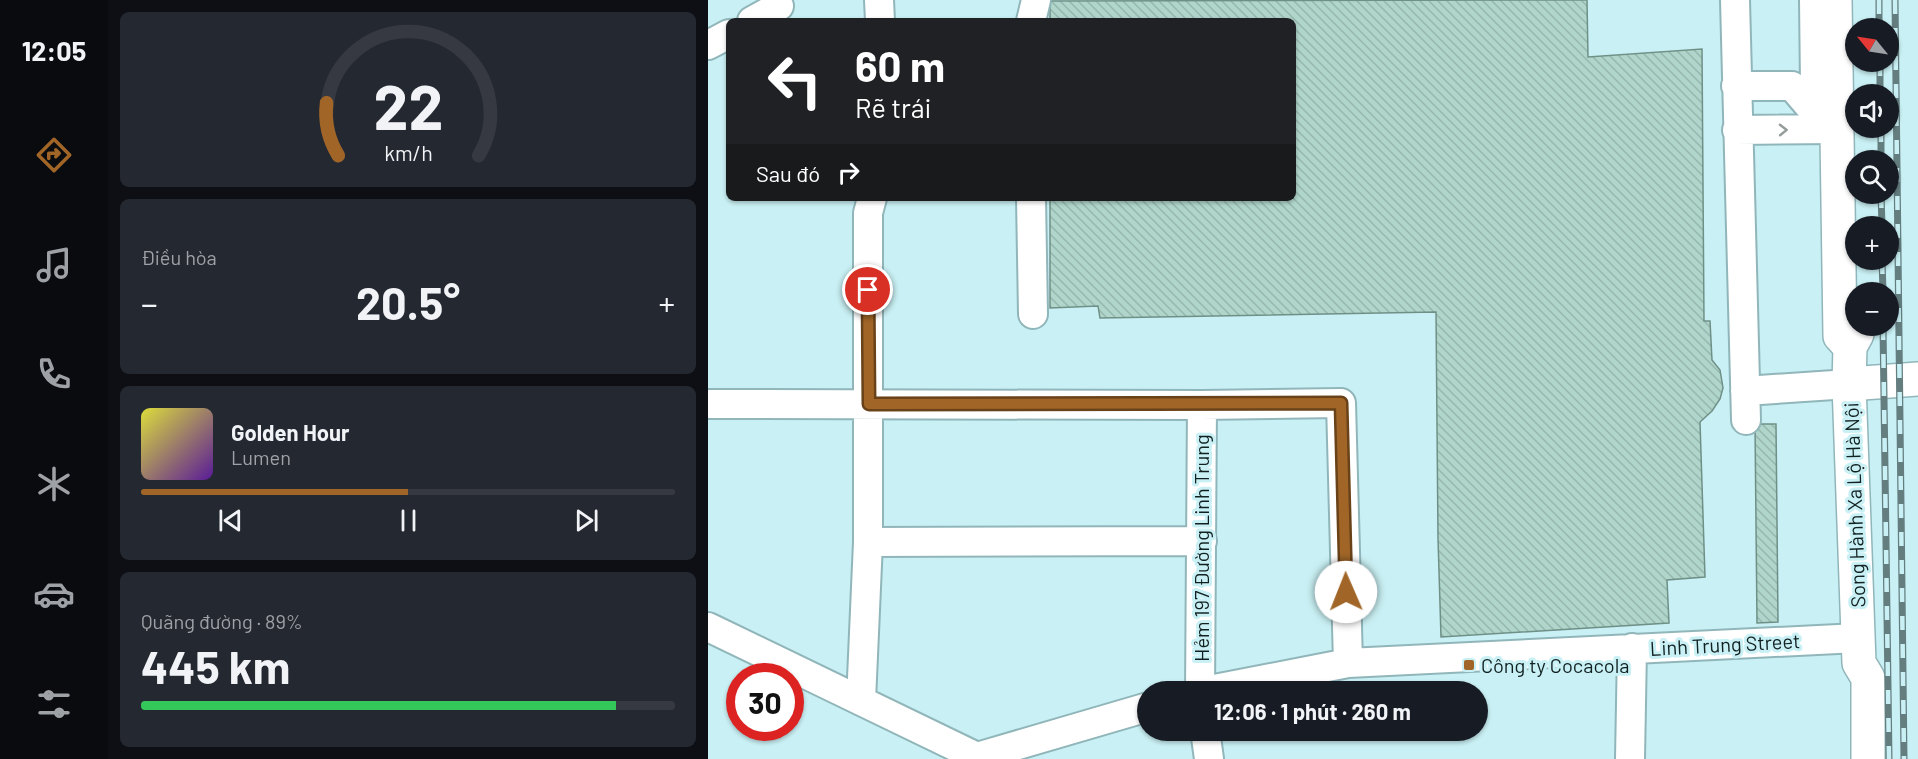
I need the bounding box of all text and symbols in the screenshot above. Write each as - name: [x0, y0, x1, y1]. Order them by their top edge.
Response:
- north arrow: [1845, 18, 1899, 72]
- map controls: [1845, 18, 1899, 336]
- text: 12:05: [22, 34, 86, 66]
- text: 60 m: [855, 40, 945, 90]
- icon: left: [756, 42, 834, 120]
- text: 22: [373, 69, 443, 143]
- button: sound: [1845, 84, 1899, 138]
- text: Rẽ trái: [855, 91, 932, 123]
- one-way arrow: [1779, 124, 1788, 136]
- icon: directions: [33, 134, 75, 176]
- text: km/h: [384, 141, 432, 166]
- button: search: [1845, 150, 1899, 204]
- icon: right: [832, 156, 865, 189]
- text: Sau đó: [756, 160, 820, 186]
- button: +: [1845, 216, 1899, 270]
- icon: music: [33, 244, 75, 286]
- text: Điều hòa: [141, 245, 217, 269]
- pin: [842, 264, 893, 315]
- icon: arrive: [851, 273, 884, 306]
- text: 20.5°: [356, 275, 460, 329]
- button: −: [1845, 282, 1899, 336]
- text: −: [141, 283, 158, 323]
- text: +: [659, 283, 675, 323]
- icon: phone: [33, 353, 75, 395]
- street label: Song Hành Xa Lộ Hà Nội: [1838, 402, 1870, 608]
- text: Golden Hour: [231, 419, 349, 445]
- street label: Hẻm 197 Đường Linh Trung: [1189, 434, 1213, 662]
- text: Lumen: [231, 445, 291, 469]
- icon: climate: [33, 463, 75, 505]
- icon: previous: [214, 504, 247, 537]
- icon: pause: [392, 504, 425, 537]
- icon: next: [570, 504, 603, 537]
- position arrow: [1314, 560, 1378, 624]
- icon: car: [33, 573, 75, 615]
- text: Quãng đường · 89%: [141, 609, 303, 633]
- street label: Linh Trung Street: [1649, 628, 1801, 660]
- text: 445 km: [141, 639, 290, 693]
- place label: Công ty Cocacola: [1481, 653, 1630, 677]
- marker: Công ty Cocacola: [1462, 658, 1476, 672]
- speed limit sign: 30: [726, 663, 804, 741]
- icon: filters: [33, 683, 75, 725]
- text: 12:06 · 1 phút · 260 m: [1214, 698, 1411, 724]

